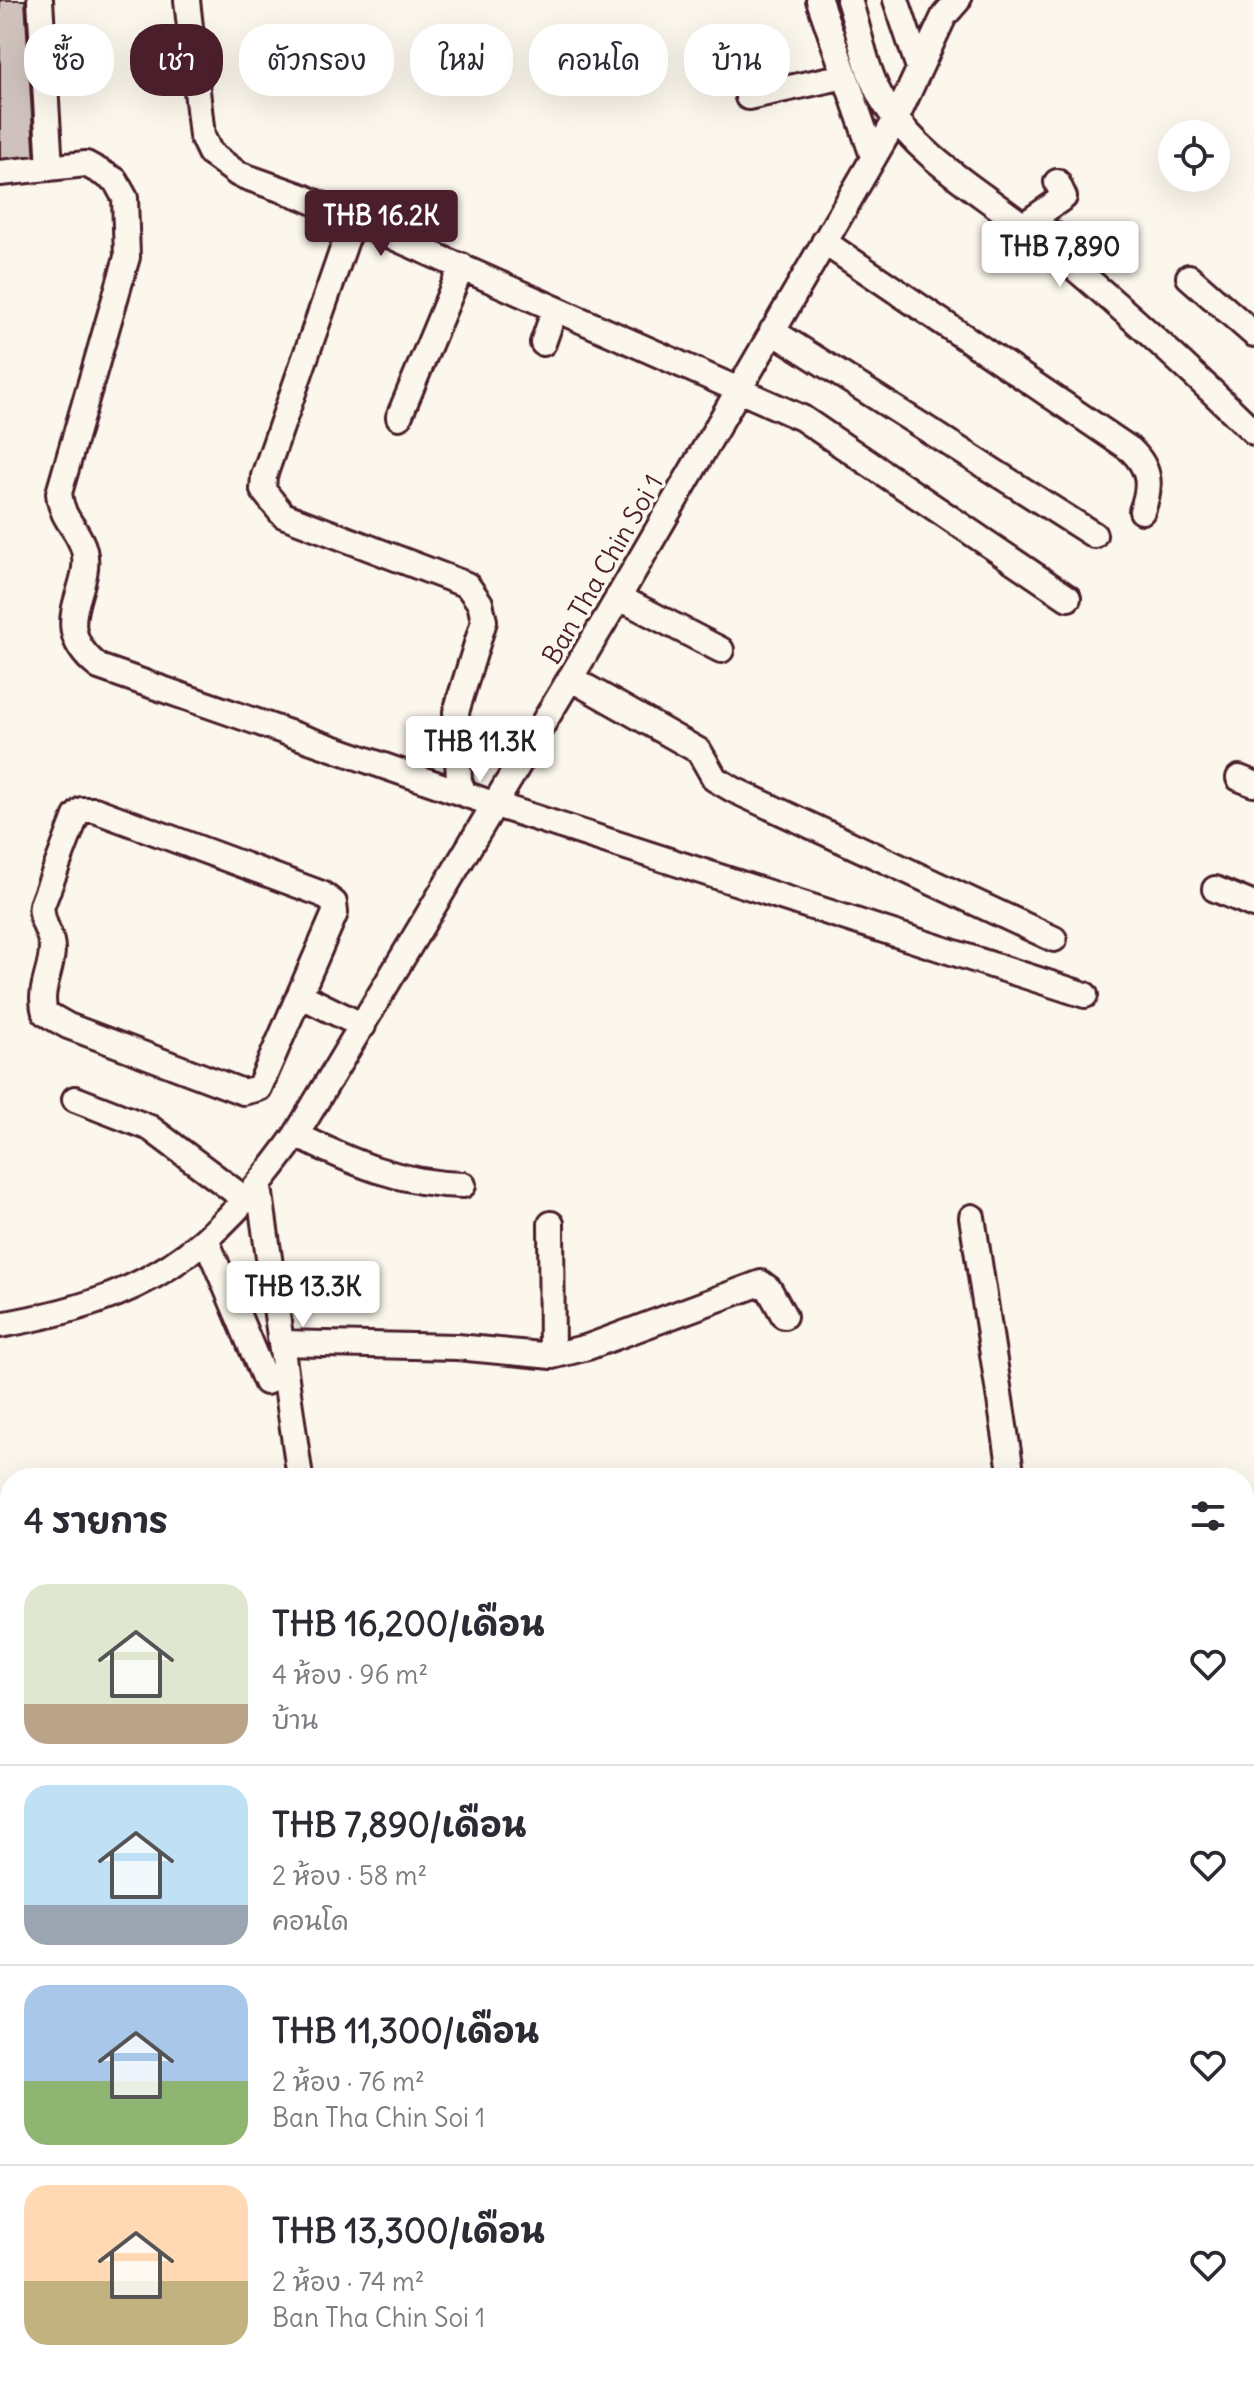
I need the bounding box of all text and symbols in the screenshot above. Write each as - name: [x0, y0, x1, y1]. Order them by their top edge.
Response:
- chip: ซื้อ: [24, 24, 114, 96]
- chip: เช่า: [130, 24, 223, 96]
- chip: ตัวกรอง: [239, 24, 394, 96]
- chip: ใหม่: [410, 24, 513, 96]
- chip: คอนโด: [529, 24, 668, 96]
- chip: บ้าน: [684, 24, 790, 96]
- map controls: [1158, 120, 1230, 192]
- button: locate: [1158, 120, 1230, 192]
- pin: THB 16.2K: [289, 190, 473, 258]
- text: THB 16.2K: [323, 199, 439, 232]
- pin: THB 7,890: [968, 221, 1152, 289]
- text: THB 7,890: [1000, 230, 1120, 263]
- street label: Ban Tha Chin Soi 1: [534, 468, 670, 670]
- pin: THB 11.3K: [388, 716, 572, 784]
- text: THB 11.3K: [424, 725, 536, 758]
- pin: THB 13.3K: [211, 1261, 395, 1329]
- text: THB 13.3K: [245, 1270, 361, 1303]
- icon: filters: [1186, 1494, 1230, 1538]
- text: 4 รายการ: [24, 1499, 168, 1542]
- text: THB 16,200/เดือน: [272, 1602, 545, 1645]
- icon: home: [88, 1616, 184, 1712]
- icon: heart: [1186, 1642, 1230, 1686]
- text: 4 ห้อง · 96 m²: [272, 1658, 428, 1691]
- text: บ้าน: [272, 1703, 318, 1736]
- text: THB 7,890/เดือน: [272, 1803, 526, 1846]
- icon: home: [88, 1817, 184, 1913]
- icon: heart: [1186, 1843, 1230, 1887]
- text: 2 ห้อง · 58 m²: [272, 1859, 427, 1892]
- text: คอนโด: [272, 1904, 349, 1937]
- text: THB 11,300/เดือน: [272, 2009, 539, 2052]
- icon: home: [88, 2017, 184, 2113]
- icon: heart: [1186, 2043, 1230, 2087]
- text: 2 ห้อง · 76 m²: [272, 2065, 425, 2098]
- text: Ban Tha Chin Soi 1: [272, 2101, 485, 2134]
- text: THB 13,300/เดือน: [272, 2209, 545, 2252]
- icon: home: [88, 2217, 184, 2313]
- icon: heart: [1186, 2243, 1230, 2287]
- text: 2 ห้อง · 74 m²: [272, 2265, 425, 2298]
- text: Ban Tha Chin Soi 1: [272, 2301, 485, 2334]

